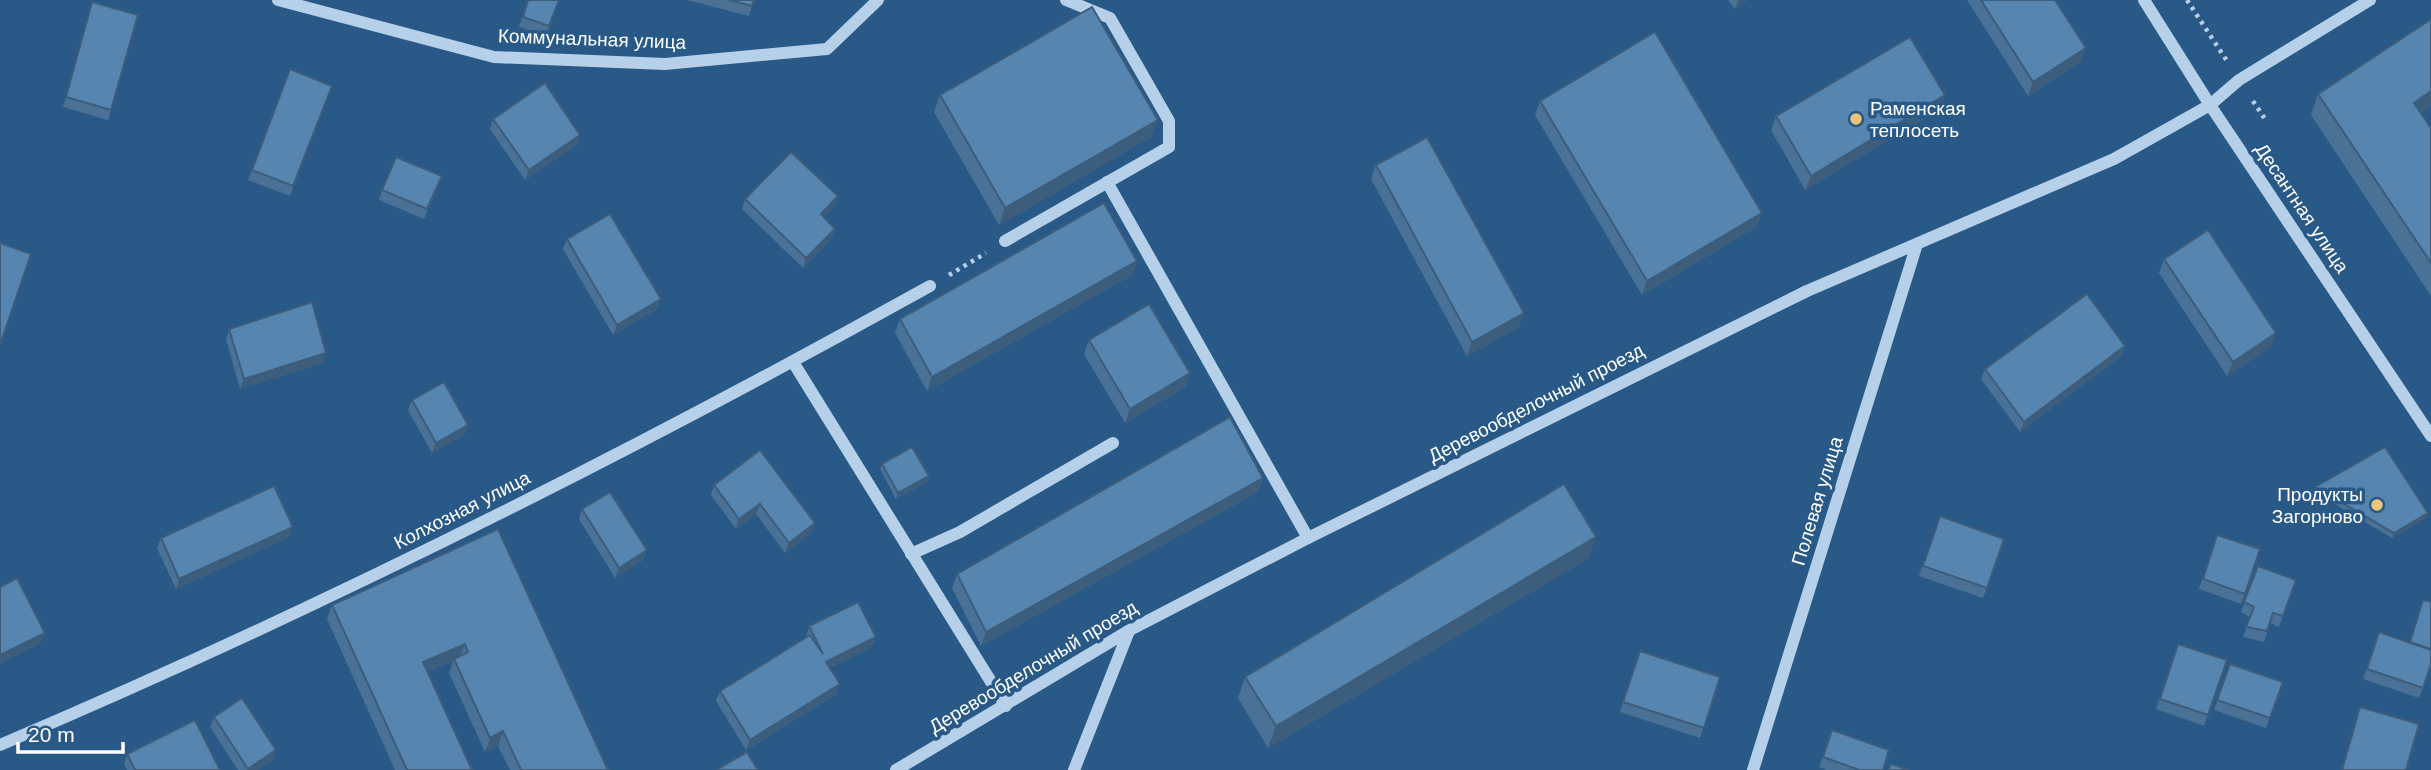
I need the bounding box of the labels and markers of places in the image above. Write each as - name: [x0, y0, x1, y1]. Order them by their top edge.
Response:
- place label: Раменская теплосеть: [1870, 98, 1966, 141]
- marker: Раменская теплосеть: [1848, 111, 1864, 127]
- place label: Продукты Загорново: [2272, 484, 2363, 527]
- marker: Продукты Загорново: [2369, 497, 2385, 513]

